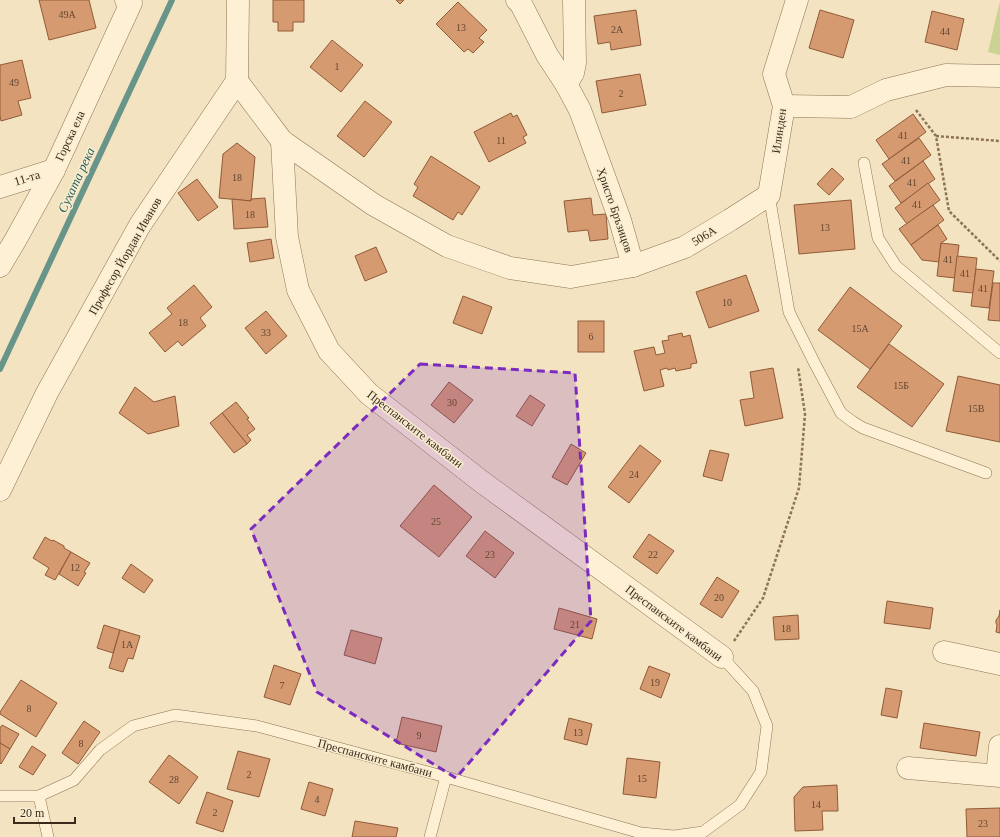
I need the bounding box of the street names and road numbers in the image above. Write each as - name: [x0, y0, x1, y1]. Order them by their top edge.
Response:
- street label: Илинден: [769, 107, 789, 154]
- street label: Горска ела: [52, 108, 88, 163]
- street label: Христо Бръзицов: [594, 166, 636, 255]
- street label: 11-та: [12, 167, 42, 189]
- street label: Професор Йордан Иванов: [86, 194, 165, 317]
- street label: 506А: [689, 223, 719, 249]
- street label: Преспанските камбани: [364, 387, 466, 471]
- street label: Преспанските камбани: [623, 582, 726, 664]
- street label: Преспанските камбани: [316, 736, 434, 780]

